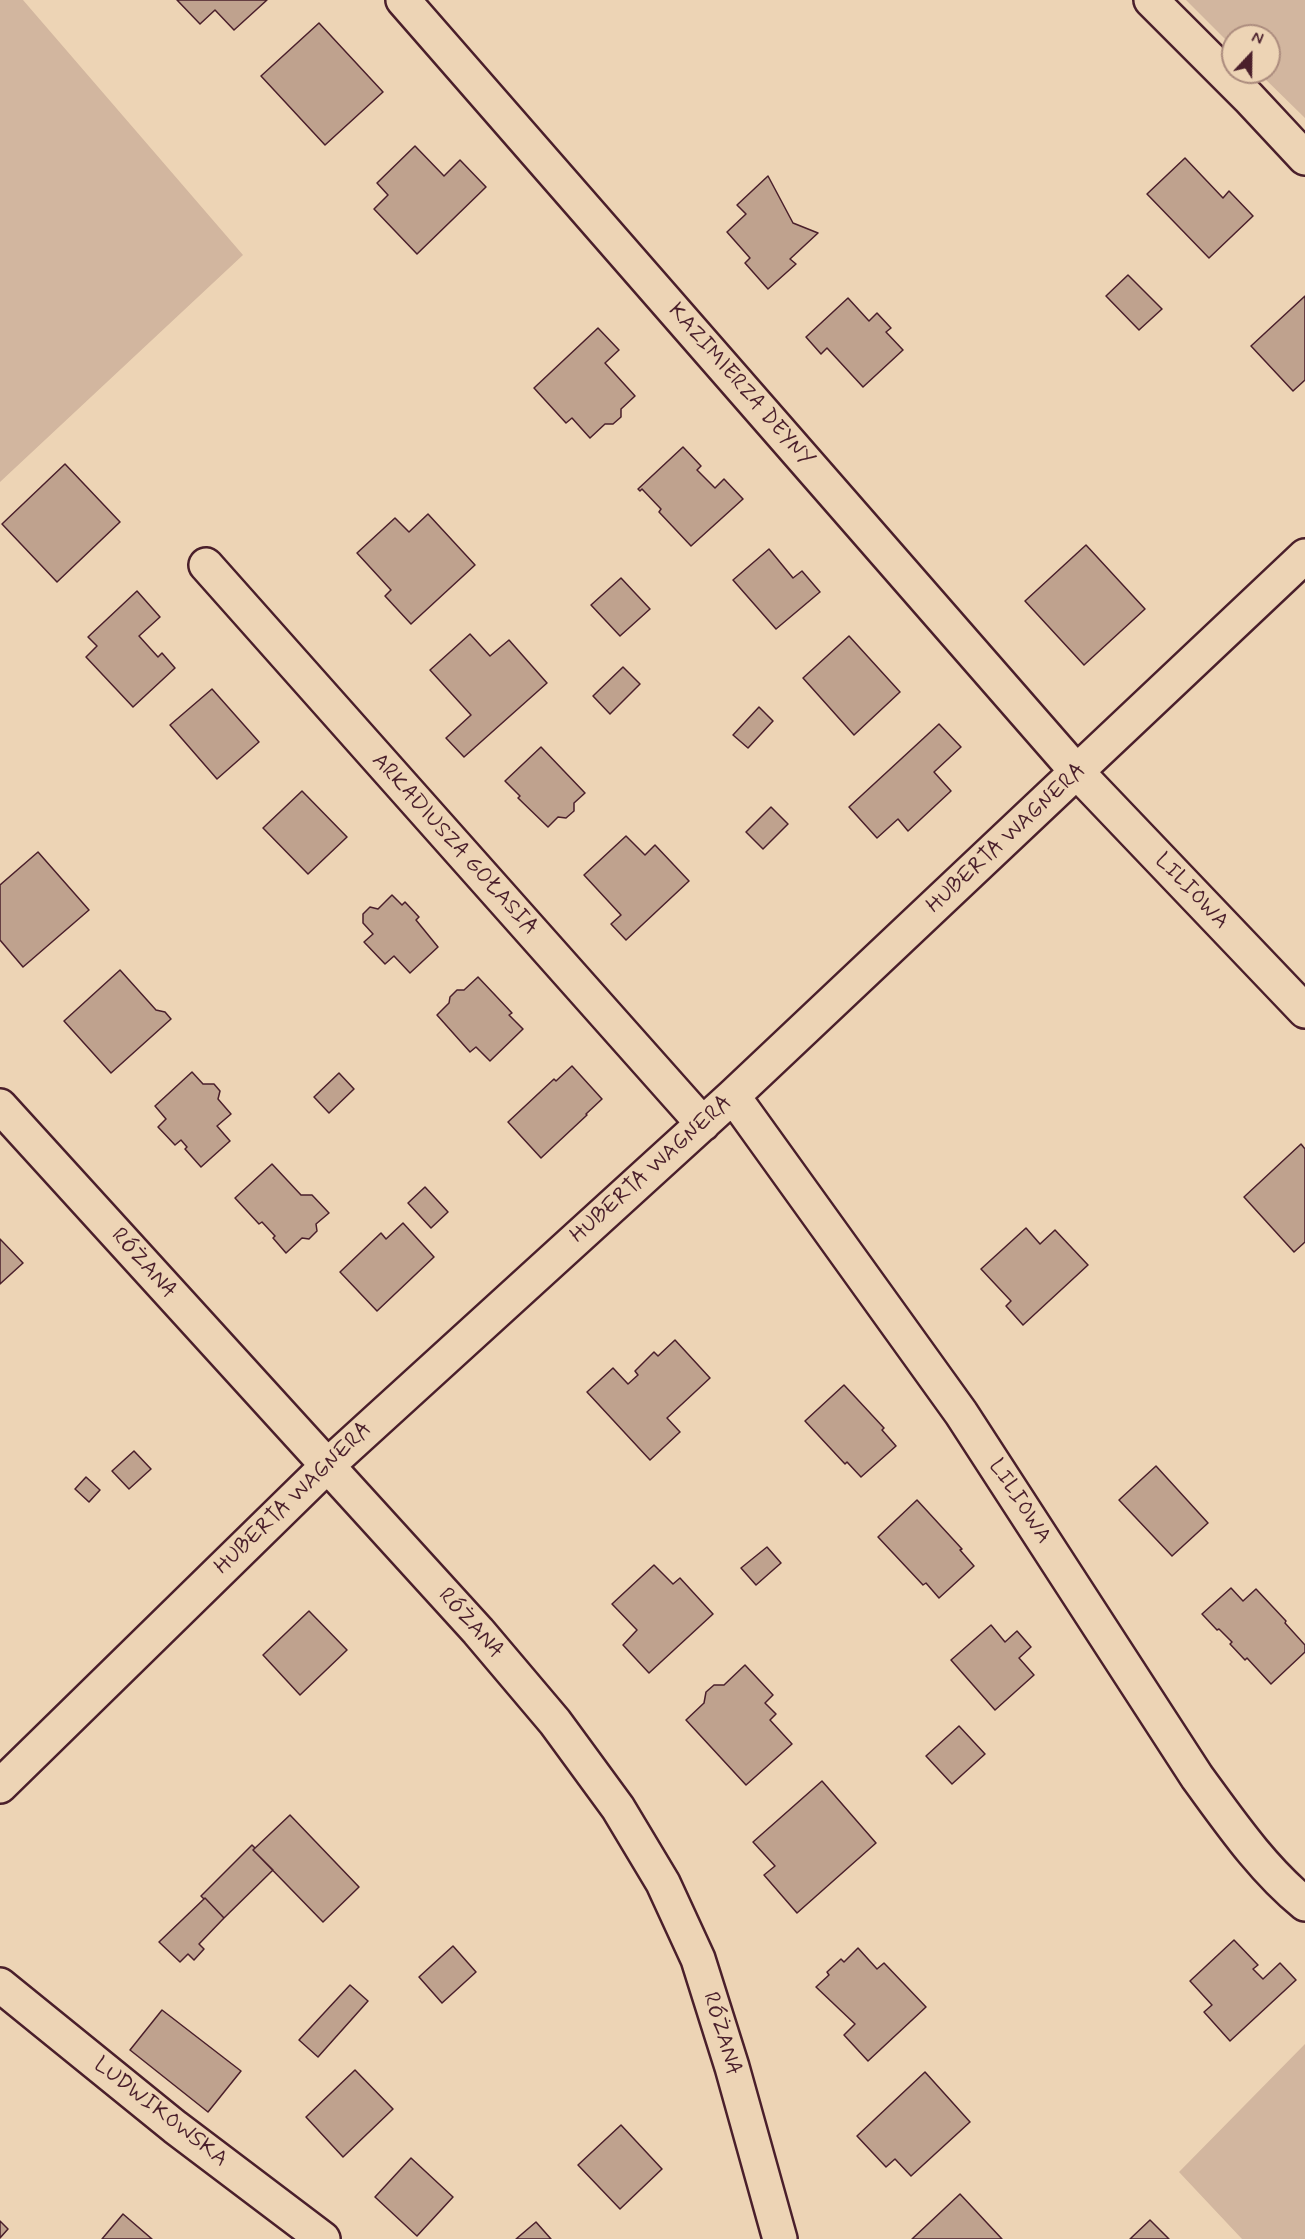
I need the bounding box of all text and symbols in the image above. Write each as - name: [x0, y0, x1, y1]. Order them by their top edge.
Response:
- north arrow: [1221, 24, 1281, 84]
- text: N: [1248, 27, 1266, 50]
- street label: KAZIMIERZA DEYNY: [662, 299, 818, 473]
- street label: ARKADIUSZA GOŁASIA: [365, 748, 543, 942]
- street label: HUBERTA WAGNERA: [922, 758, 1092, 920]
- street label: LILIOWA: [1148, 848, 1234, 936]
- street label: HUBERTA WAGNERA: [566, 1090, 738, 1250]
- street label: RÓŻANA: [105, 1223, 181, 1305]
- street label: HUBERTA WAGNERA: [210, 1417, 378, 1581]
- street label: LILIOWA: [982, 1455, 1056, 1549]
- street label: RÓŻANA: [432, 1583, 508, 1665]
- street label: RÓŻANA: [696, 1989, 746, 2079]
- street label: LUDWIKOWSKA: [88, 2053, 232, 2173]

